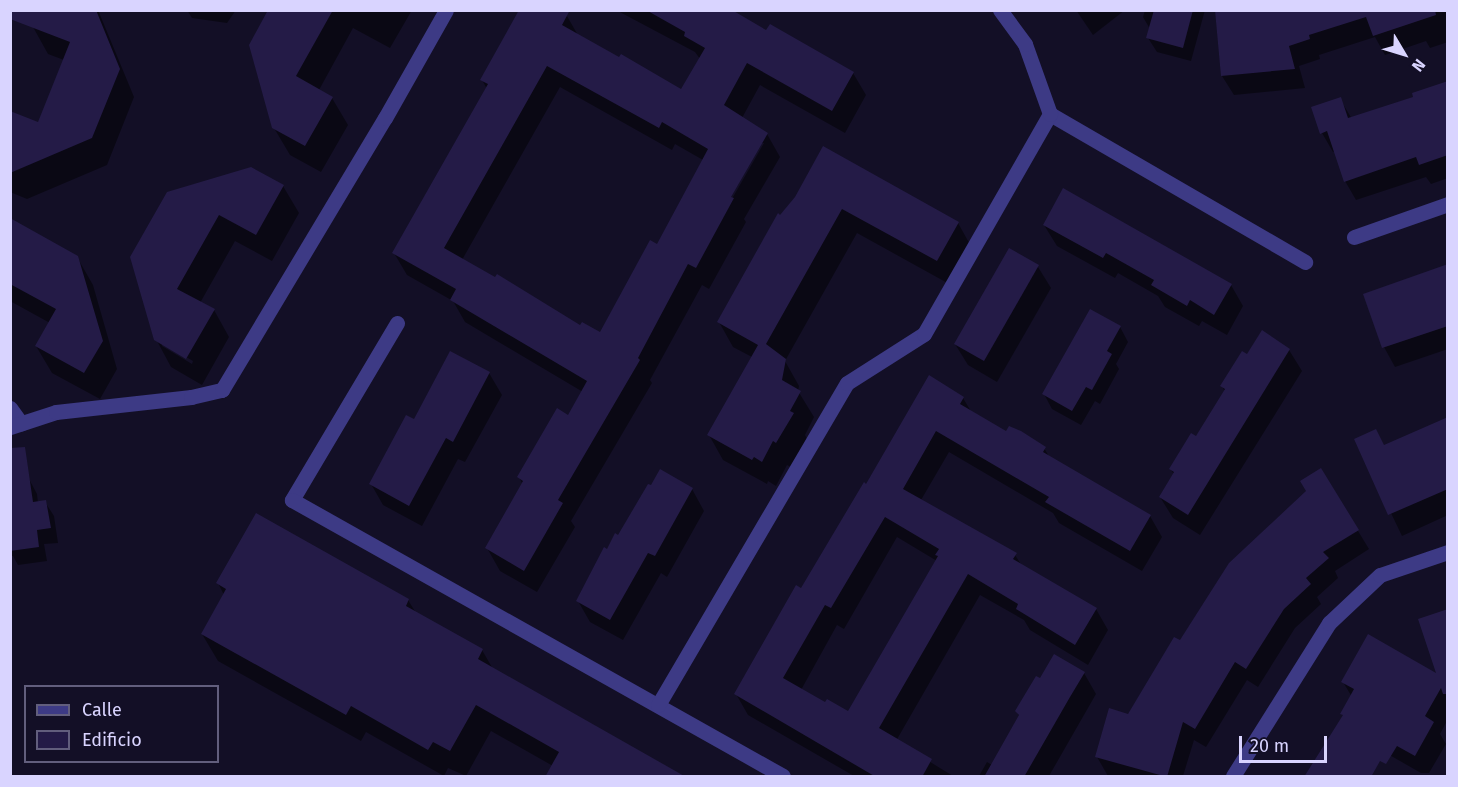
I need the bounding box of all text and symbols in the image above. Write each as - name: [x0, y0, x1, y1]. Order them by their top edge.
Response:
- north arrow: [1374, 24, 1434, 84]
- text: N: [1408, 55, 1429, 75]
- legend: [24, 685, 219, 763]
- text: Calle: [82, 699, 122, 721]
- scale bar: [1242, 724, 1330, 762]
- text: Edificio: [82, 729, 142, 751]
- text: 20 m: [1250, 735, 1289, 757]

